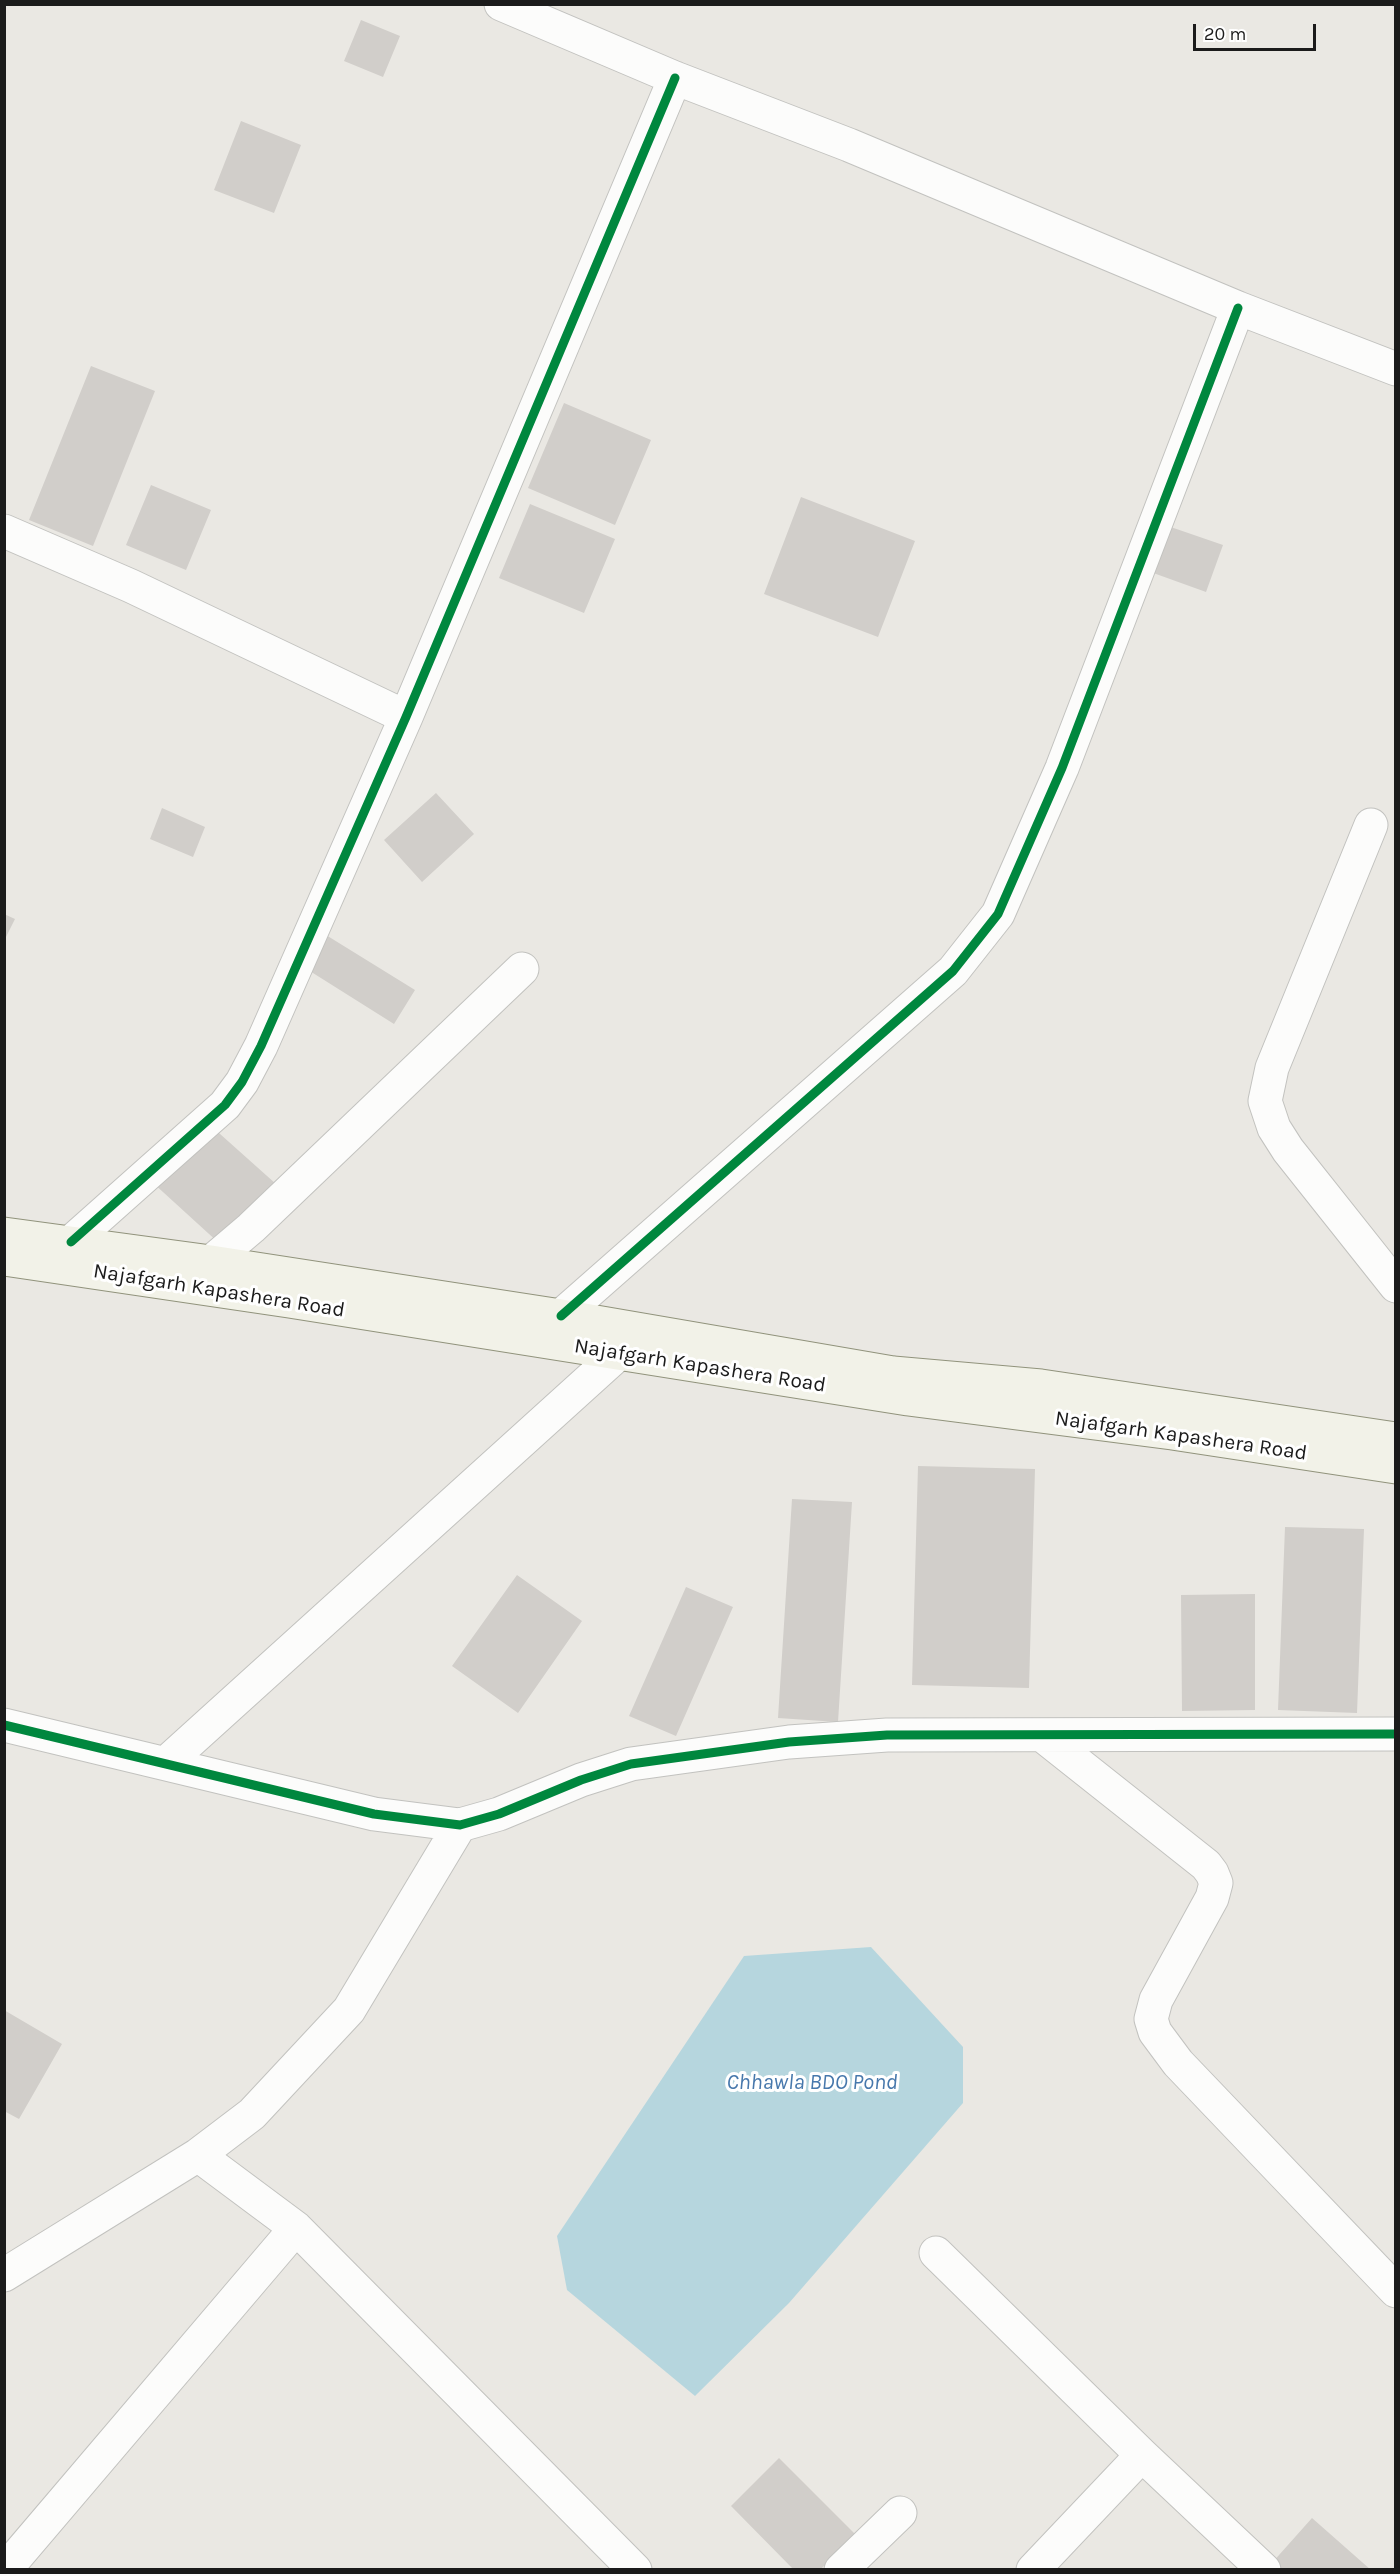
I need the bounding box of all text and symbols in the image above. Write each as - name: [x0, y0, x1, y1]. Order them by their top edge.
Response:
- scale bar: [1196, 12, 1319, 50]
- text: 20 m: [1204, 23, 1246, 45]
- street label: Najafgarh Kapashera Road: [91, 1259, 347, 1323]
- street label: Najafgarh Kapashera Road: [572, 1334, 828, 1398]
- street label: Najafgarh Kapashera Road: [1053, 1406, 1309, 1466]
- water label: Chhawla BDO Pond: [726, 2070, 898, 2096]

